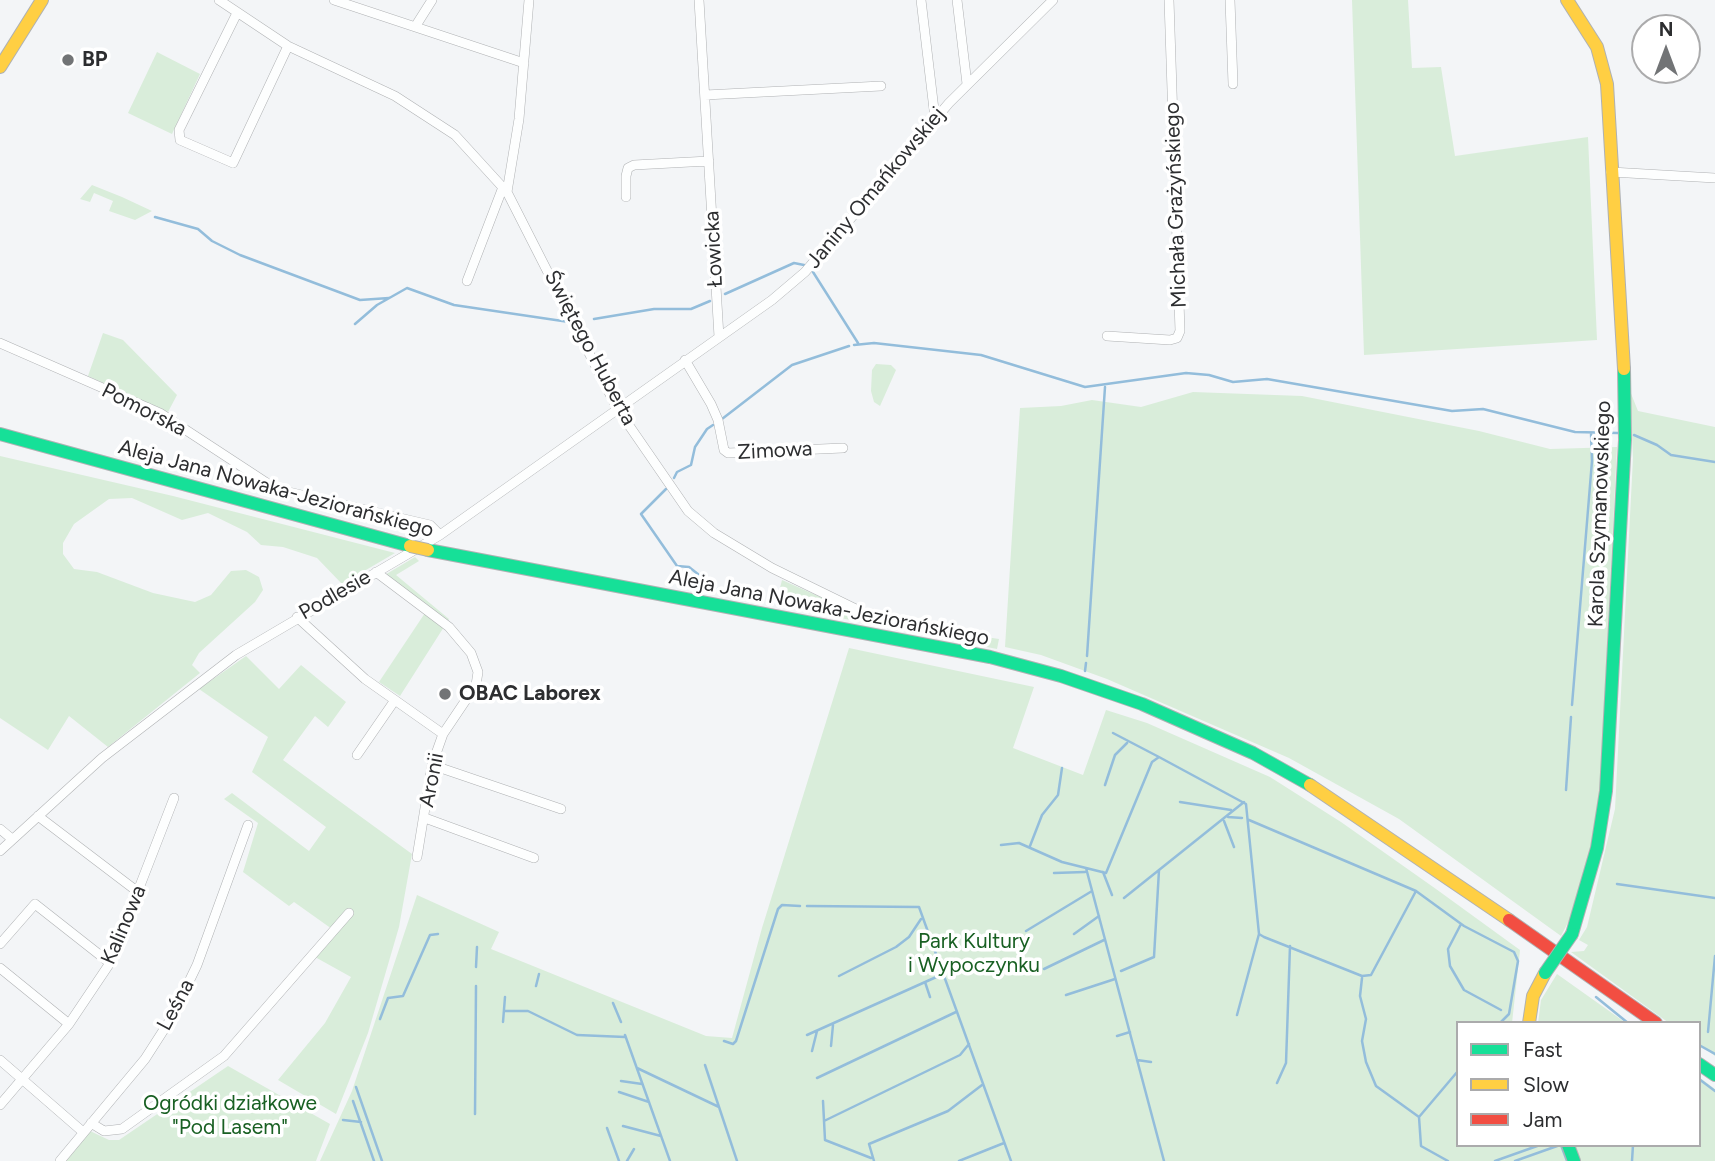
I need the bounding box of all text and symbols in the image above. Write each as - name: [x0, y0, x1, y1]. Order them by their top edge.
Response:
- north arrow: [1631, 14, 1701, 84]
- text: N: [1659, 18, 1673, 41]
- place label: BP: [82, 47, 108, 73]
- marker: BP: [60, 52, 76, 68]
- street label: Janiny Omańkowskiej: [801, 102, 951, 274]
- street label: Michała Grażyńskiego: [1160, 102, 1192, 308]
- street label: Łowicka: [699, 210, 729, 288]
- street label: Świętego Huberta: [539, 266, 641, 430]
- street label: Pomorska: [97, 378, 191, 442]
- street label: Karola Szymanowskiego: [1583, 400, 1617, 628]
- street label: Aleja Jana Nowaka-Jeziorańskiego: [116, 435, 436, 543]
- street label: Zimowa: [737, 436, 813, 466]
- street label: Podlesie: [295, 564, 375, 626]
- street label: Aleja Jana Nowaka-Jeziorańskiego: [667, 565, 991, 651]
- place label: OBAC Laborex: [459, 681, 601, 707]
- marker: OBAC Laborex: [437, 686, 453, 702]
- street label: Aronii: [414, 751, 450, 809]
- street label: Kalinowa: [96, 882, 152, 968]
- park label: Park Kultury i Wypoczynku: [908, 929, 1040, 979]
- street label: Leśna: [152, 975, 200, 1035]
- legend: [1456, 1021, 1701, 1147]
- text: Fast: [1523, 1037, 1563, 1062]
- text: Slow: [1523, 1072, 1569, 1097]
- park label: Ogródki działkowe "Pod Lasem": [143, 1091, 317, 1141]
- text: Jam: [1523, 1107, 1562, 1132]

